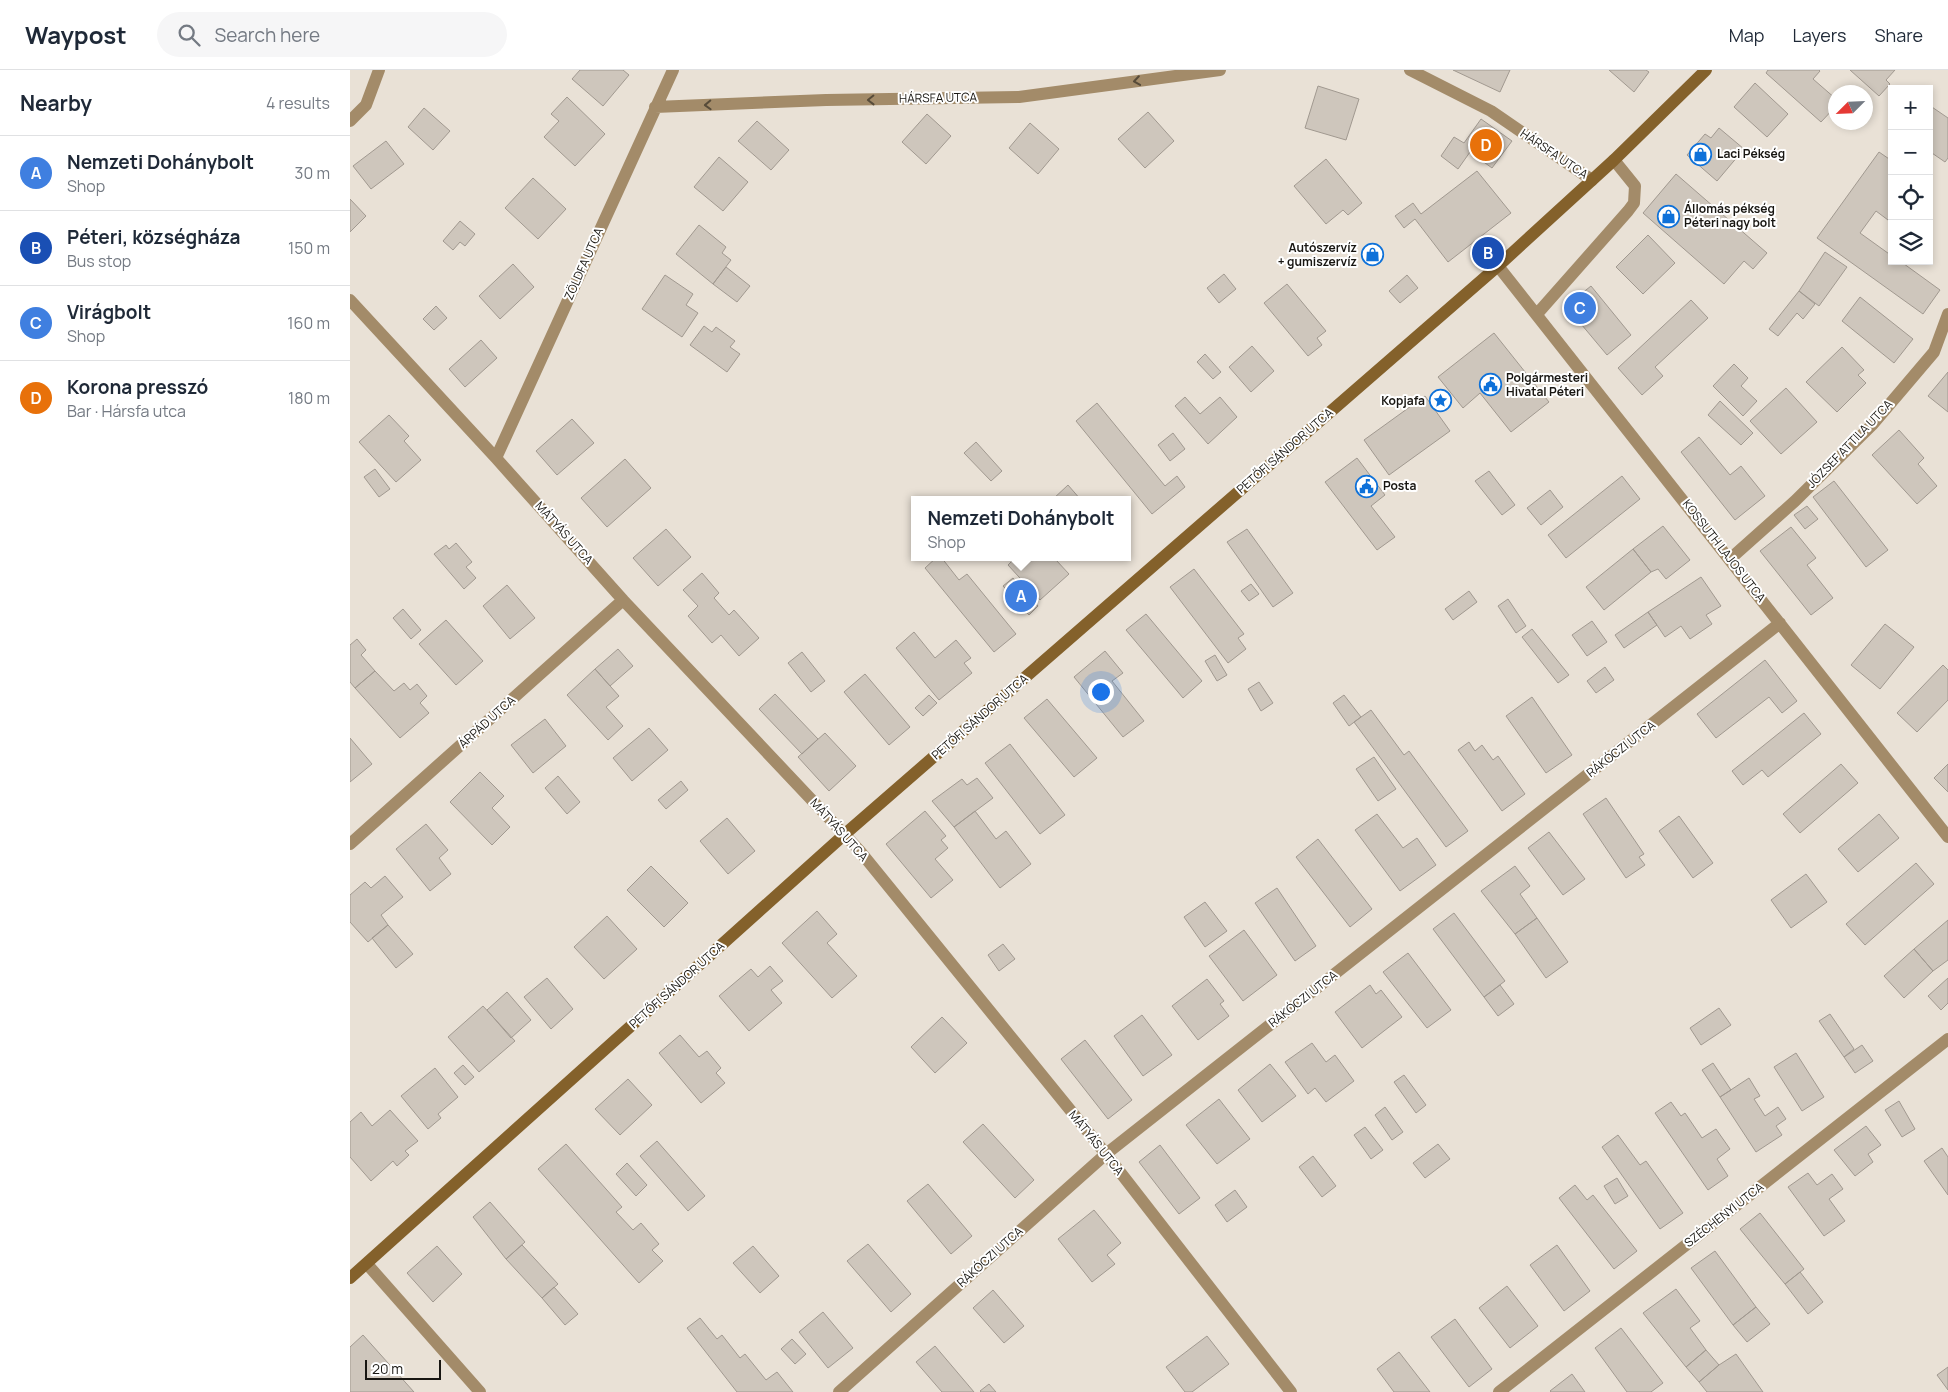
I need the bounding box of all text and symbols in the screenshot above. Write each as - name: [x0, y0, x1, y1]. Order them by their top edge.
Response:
- search box: [157, 12, 507, 57]
- text: Waypost: [25, 18, 127, 51]
- icon: search: [175, 21, 203, 49]
- text: Search here: [215, 22, 320, 48]
- text: Map: [1729, 23, 1764, 47]
- text: Layers: [1792, 23, 1846, 47]
- text: Share: [1874, 23, 1923, 47]
- one-way arrow: [1133, 75, 1141, 86]
- north arrow: [1828, 85, 1873, 130]
- map controls: [1888, 85, 1933, 265]
- button: +: [1888, 85, 1933, 130]
- street label: HÁRSFA UTCA: [899, 88, 978, 107]
- text: Nearby: [20, 89, 92, 117]
- text: 4 results: [266, 92, 330, 114]
- one-way arrow: [867, 94, 875, 105]
- one-way arrow: [704, 100, 712, 111]
- street label: HÁRSFA UTCA: [1517, 125, 1592, 183]
- pin: D: [1470, 126, 1502, 164]
- button: −: [1888, 130, 1933, 175]
- shop icon: Laci Pékség: [1689, 142, 1713, 166]
- place label: Laci Pékség: [1717, 145, 1785, 162]
- text: Nemzeti Dohánybolt: [67, 149, 254, 175]
- text: A: [31, 162, 41, 184]
- text: 30 m: [295, 162, 330, 184]
- text: Shop: [67, 175, 105, 197]
- button: locate: [1888, 175, 1933, 220]
- place label: Állomás pékség Péteri nagy bolt: [1684, 200, 1776, 231]
- shop icon: Állomás pékség Péteri nagy bolt: [1656, 204, 1680, 228]
- button: layers: [1888, 220, 1933, 265]
- text: Péteri, községháza: [67, 224, 241, 250]
- street label: ZÖLDFA UTCA: [560, 224, 607, 303]
- pin: B: [1472, 234, 1504, 272]
- text: B: [31, 237, 41, 259]
- text: 150 m: [288, 237, 330, 259]
- place label: Autószervíz + gumiszervíz: [1278, 239, 1357, 270]
- shop icon: Autószervíz + gumiszervíz: [1361, 243, 1385, 267]
- text: Bus stop: [67, 250, 131, 272]
- pin: C: [1564, 289, 1596, 327]
- text: Virágbolt: [67, 299, 151, 325]
- text: C: [30, 312, 42, 334]
- text: 160 m: [287, 312, 330, 334]
- text: Shop: [67, 325, 105, 347]
- place label: Polgármesteri Hivatal Péteri: [1506, 369, 1588, 400]
- public building icon: Polgármesteri Hivatal Péteri: [1478, 373, 1502, 397]
- text: Korona presszó: [67, 374, 208, 400]
- text: D: [30, 387, 42, 409]
- text: 180 m: [288, 387, 330, 409]
- place icon: Kopjafa: [1429, 389, 1453, 413]
- place label: Kopjafa: [1381, 392, 1425, 409]
- street label: JÓZSEF ATTILA UTCA: [1803, 395, 1897, 492]
- text: Bar · Hársfa utca: [67, 400, 186, 422]
- street label: PETŐFI SÁNDOR UTCA: [1233, 404, 1337, 497]
- public building icon: Posta: [1355, 474, 1379, 498]
- place label: Posta: [1383, 477, 1417, 494]
- popup: [911, 496, 1131, 561]
- street label: KOSSUTH LAJOS UTCA: [1679, 496, 1770, 606]
- street label: MÁTYÁS UTCA: [532, 498, 597, 568]
- text: Nemzeti Dohánybolt: [927, 505, 1115, 531]
- text: Shop: [927, 531, 966, 553]
- pin: A: [1005, 577, 1037, 615]
- street label: PETŐFI SÁNDOR UTCA: [928, 670, 1032, 763]
- your location: [1088, 679, 1114, 705]
- street label: ÁRPÁD UTCA: [454, 691, 519, 752]
- street label: RÁKÓCZI UTCA: [1583, 716, 1659, 781]
- street label: MÁTYÁS UTCA: [807, 795, 872, 865]
- street label: PETŐFI SÁNDOR UTCA: [625, 937, 728, 1032]
- street label: RÁKÓCZI UTCA: [1265, 966, 1341, 1031]
- street label: MÁTYÁS UTCA: [1065, 1107, 1128, 1179]
- street label: SZÉCHENYI UTCA: [1680, 1178, 1767, 1251]
- street label: RÁKÓCZI UTCA: [953, 1222, 1027, 1291]
- scale bar: [365, 1357, 441, 1380]
- text: 20 m: [372, 1359, 403, 1378]

